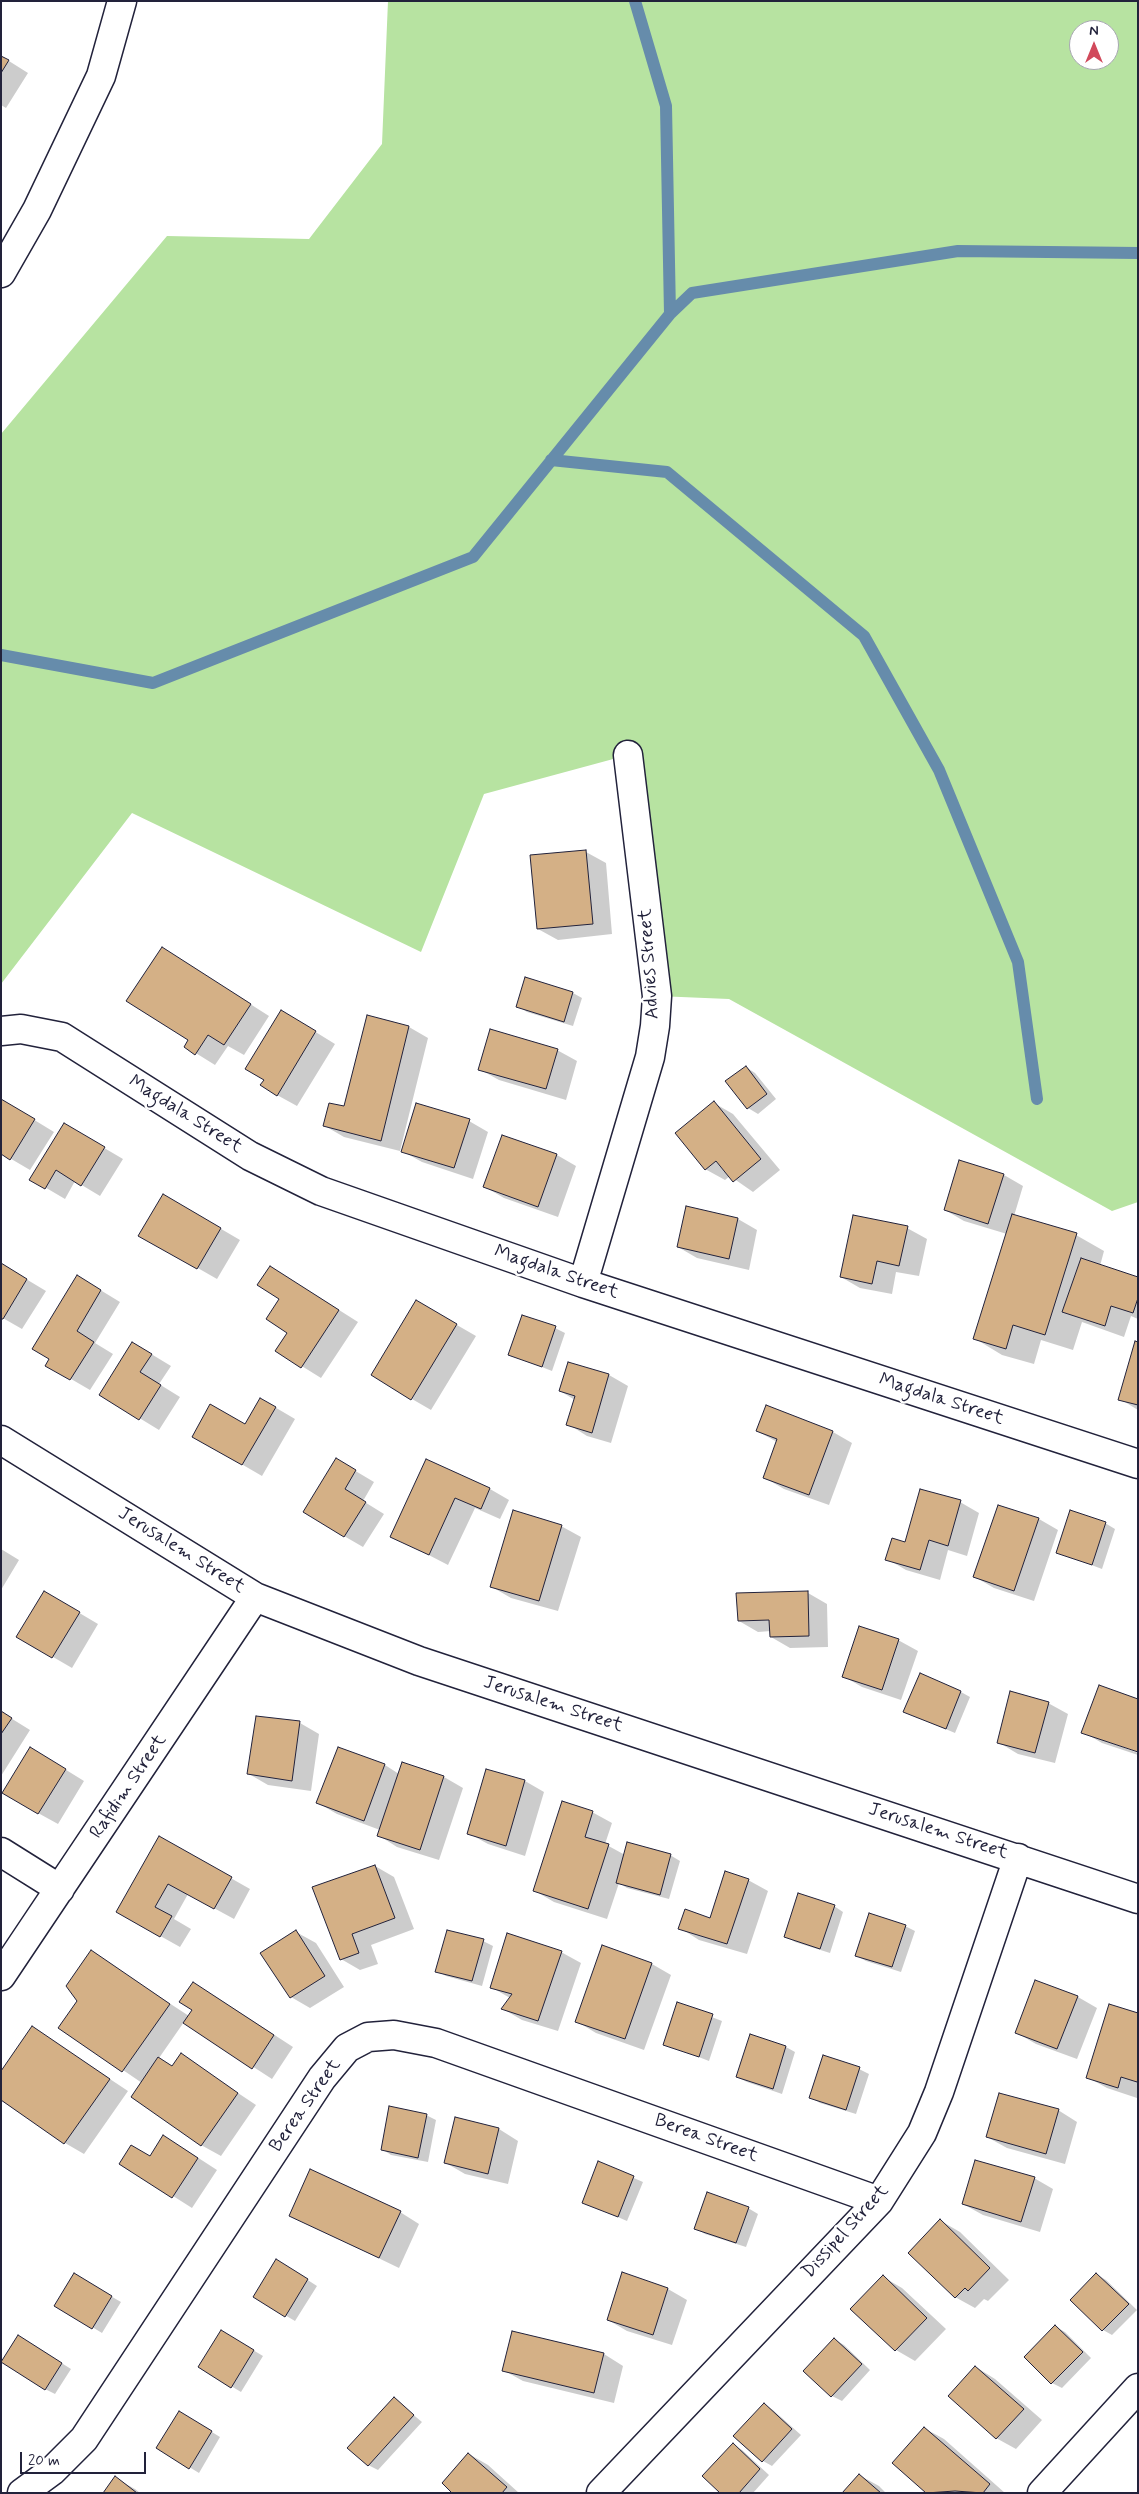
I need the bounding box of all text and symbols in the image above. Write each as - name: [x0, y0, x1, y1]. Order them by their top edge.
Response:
- north arrow: [1069, 20, 1119, 70]
- text: N: [1089, 22, 1099, 40]
- street label: Advies Street: [635, 908, 665, 1020]
- street label: Magdala Street: [124, 1071, 246, 1159]
- street label: Magdala Street: [491, 1241, 621, 1305]
- street label: Magdala Street: [876, 1369, 1006, 1431]
- street label: Jerusalem Street: [113, 1503, 249, 1599]
- street label: Jerusalem Street: [480, 1672, 626, 1738]
- street label: Rafidim Street: [86, 1731, 172, 1843]
- street label: Jerusalem Street: [865, 1799, 1011, 1865]
- street label: Berea Street: [265, 2055, 347, 2157]
- street label: Berea Street: [651, 2110, 761, 2168]
- street label: Dissipel Street: [798, 2180, 894, 2284]
- scale bar: [22, 2442, 149, 2474]
- text: 20 m: [28, 2451, 60, 2471]

